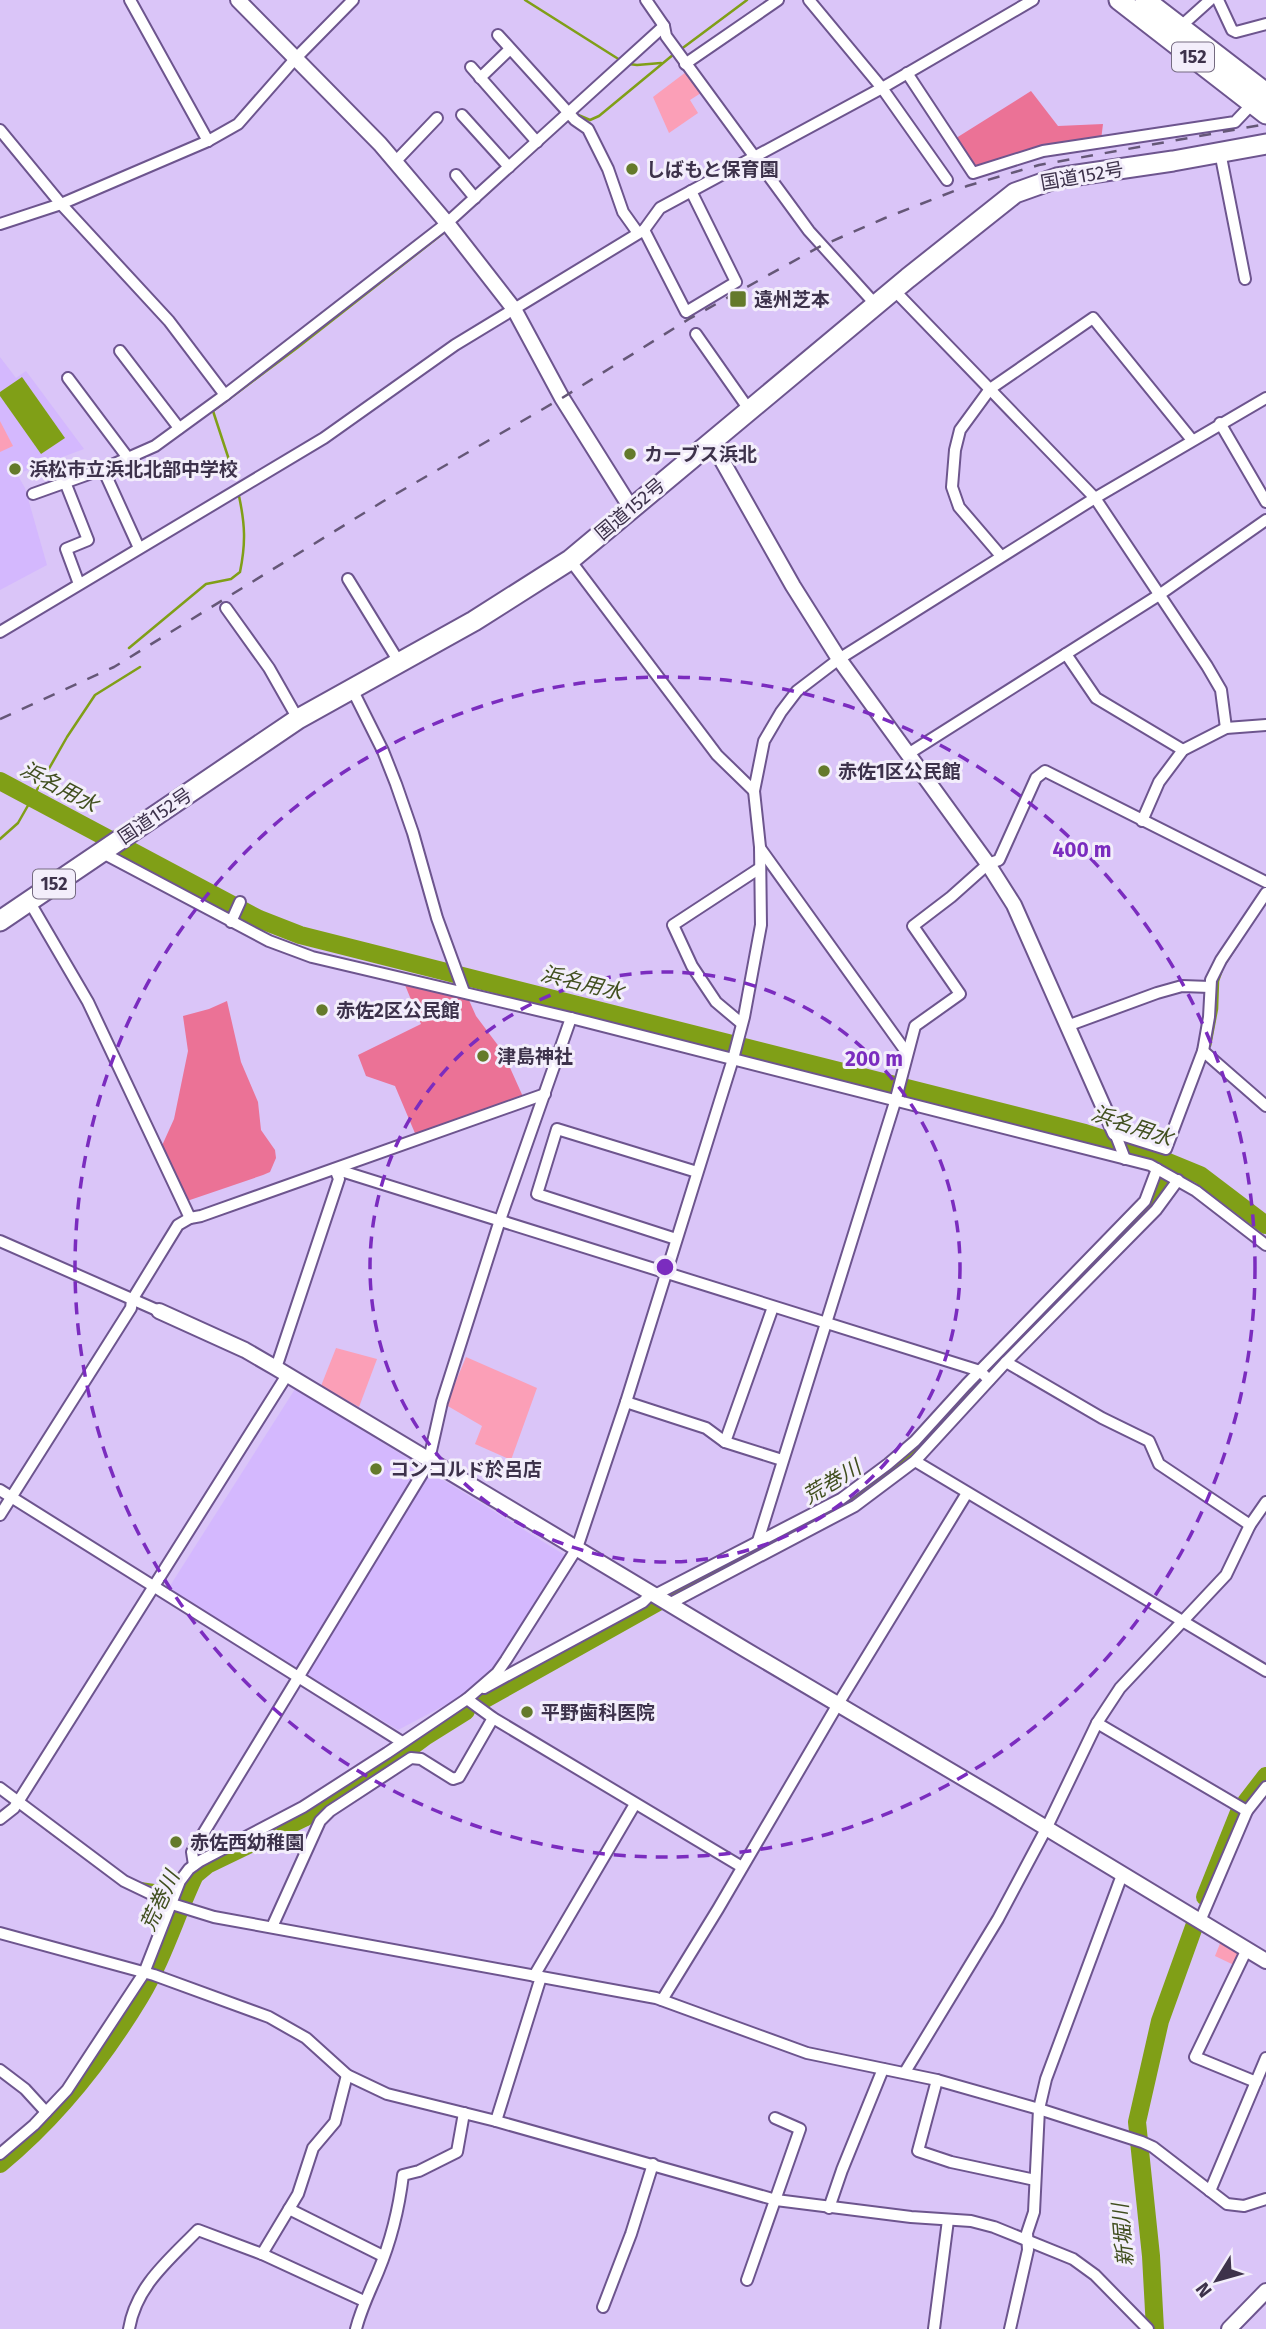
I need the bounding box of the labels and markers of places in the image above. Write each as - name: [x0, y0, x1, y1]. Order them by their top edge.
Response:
- place label: しばもと保育園: [646, 158, 779, 181]
- marker: しばもと保育園: [624, 161, 640, 177]
- place label: 遠州芝本: [754, 288, 830, 311]
- marker: 遠州芝本: [728, 289, 748, 309]
- place label: カーブス浜北: [644, 443, 757, 466]
- marker: カーブス浜北: [622, 446, 638, 462]
- place label: 浜松市立浜北北部中学校: [29, 458, 238, 481]
- marker: 浜松市立浜北北部中学校: [7, 461, 23, 477]
- place label: 赤佐1区公民館: [838, 760, 961, 783]
- marker: 赤佐1区公民館: [816, 763, 832, 779]
- place label: 赤佐2区公民館: [336, 999, 460, 1022]
- marker: 赤佐2区公民館: [314, 1002, 330, 1018]
- place label: 津島神社: [497, 1045, 573, 1068]
- marker: 津島神社: [475, 1048, 491, 1064]
- centre of rings: [653, 1255, 677, 1279]
- place label: コンコルド於呂店: [390, 1458, 542, 1481]
- marker: コンコルド於呂店: [368, 1461, 384, 1477]
- place label: 平野歯科医院: [541, 1701, 655, 1724]
- marker: 平野歯科医院: [519, 1704, 535, 1720]
- place label: 赤佐西幼稚園: [190, 1831, 304, 1854]
- marker: 赤佐西幼稚園: [168, 1834, 184, 1850]

